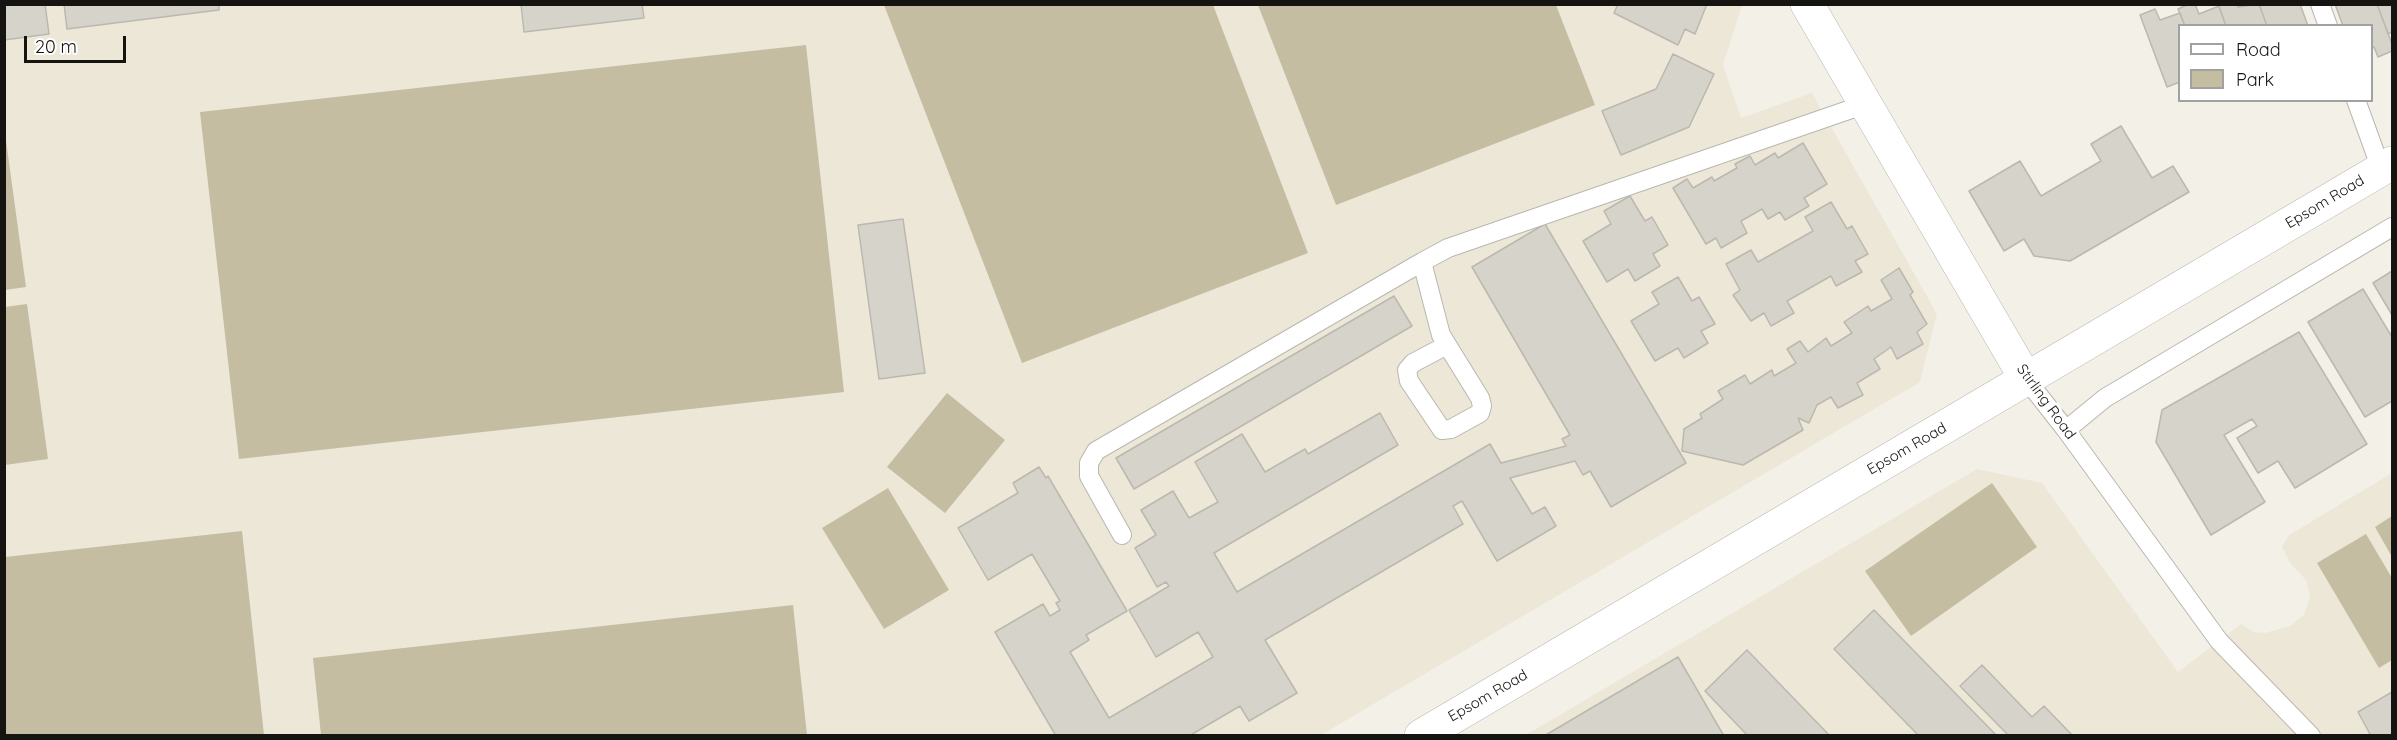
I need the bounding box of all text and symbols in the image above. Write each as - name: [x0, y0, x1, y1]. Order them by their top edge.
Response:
- scale bar: [27, 24, 129, 62]
- legend: [2178, 24, 2373, 102]
- text: 20 m: [35, 35, 77, 58]
- text: Road: [2236, 38, 2281, 61]
- text: Park: [2236, 68, 2274, 91]
- street label: Epsom Road: [2282, 171, 2368, 233]
- street label: Stirling Road: [2013, 361, 2079, 443]
- street label: Epsom Road: [1864, 419, 1950, 479]
- street label: Epsom Road: [1445, 666, 1531, 726]

